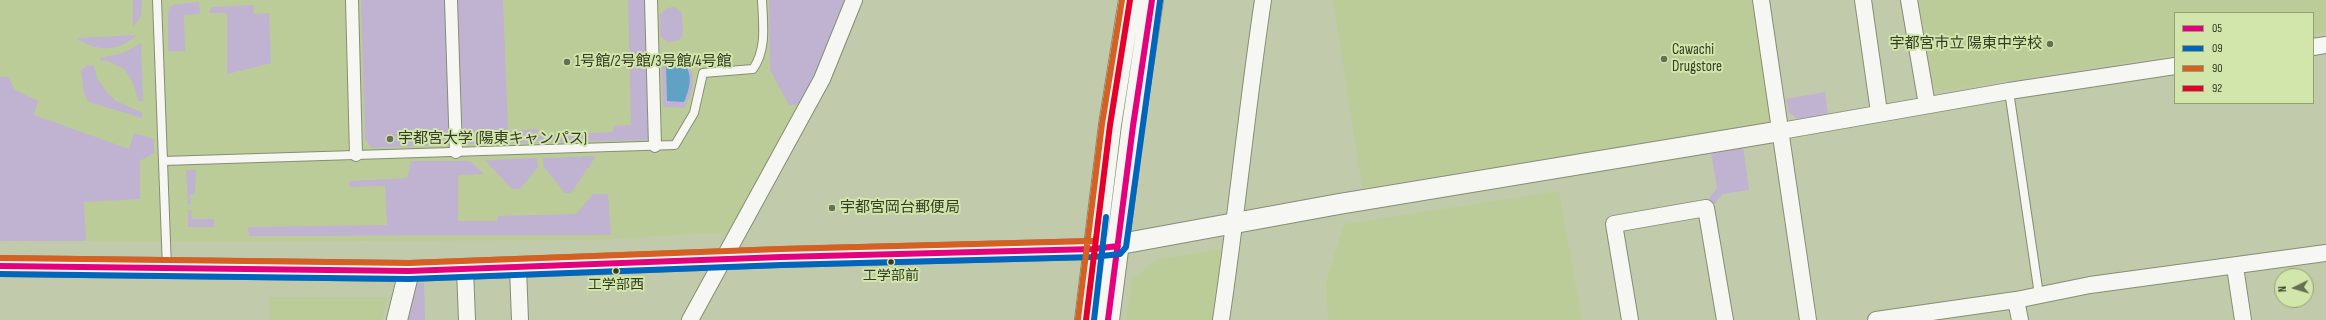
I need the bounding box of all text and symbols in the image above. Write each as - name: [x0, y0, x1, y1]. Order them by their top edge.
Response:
- legend: [2174, 12, 2314, 104]
- text: 05: [2212, 21, 2222, 36]
- place label: 宇都宮市立 陽東中学校: [1890, 35, 2042, 53]
- marker: 宇都宮市立 陽東中学校: [2045, 39, 2055, 49]
- place label: Cawachi Drugstore: [1672, 41, 1722, 76]
- text: 09: [2212, 41, 2223, 56]
- place label: 1号館/2号館/3号館/4号館: [575, 53, 732, 71]
- marker: Cawachi Drugstore: [1659, 54, 1669, 64]
- marker: 1号館/2号館/3号館/4号館: [562, 57, 572, 67]
- text: 90: [2212, 61, 2223, 76]
- text: 92: [2212, 81, 2222, 96]
- place label: 宇都宮大学 (陽東キャンパス): [398, 130, 587, 148]
- marker: 宇都宮大学 (陽東キャンパス): [385, 134, 395, 144]
- place label: 宇都宮岡台郵便局: [840, 199, 960, 217]
- marker: 宇都宮岡台郵便局: [827, 203, 837, 213]
- marker: 工学部前: [886, 257, 896, 267]
- marker: 工学部西: [611, 266, 621, 276]
- place label: 工学部前: [863, 268, 919, 284]
- north arrow: [2274, 268, 2314, 308]
- place label: 工学部西: [588, 277, 644, 293]
- text: N: [2276, 286, 2289, 292]

